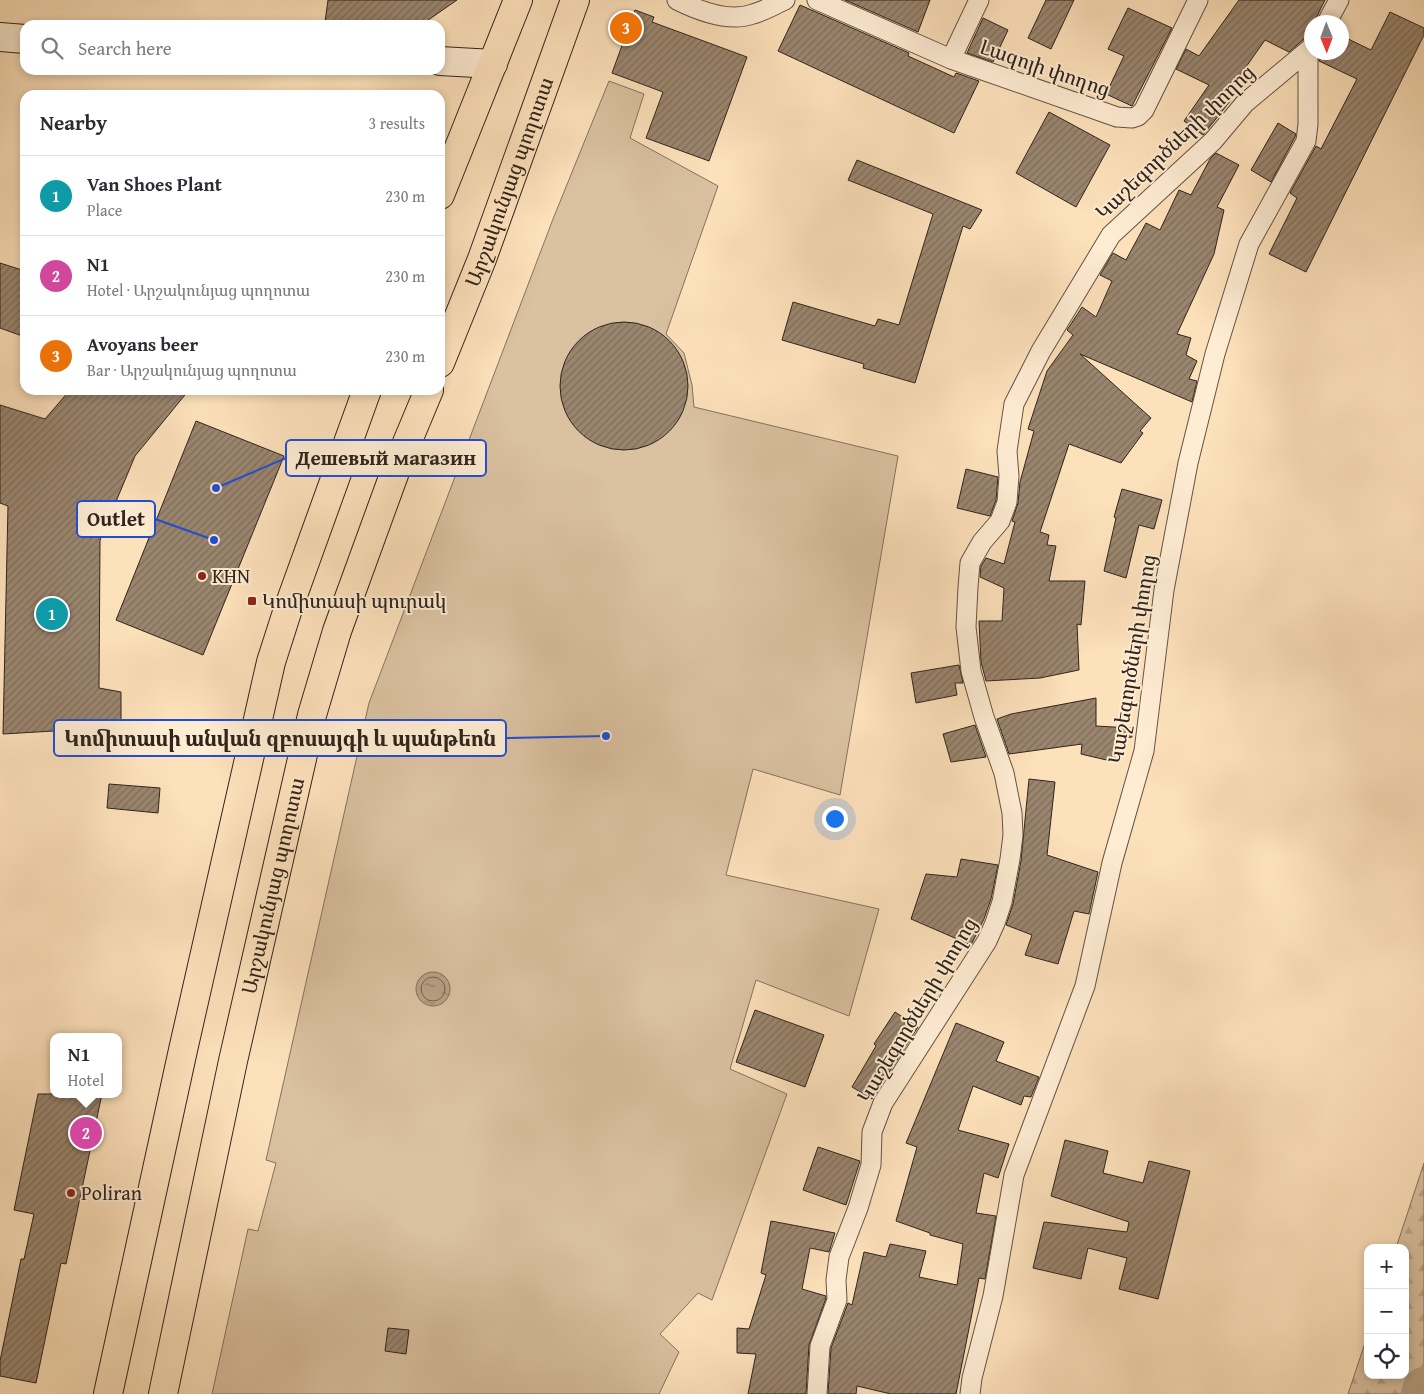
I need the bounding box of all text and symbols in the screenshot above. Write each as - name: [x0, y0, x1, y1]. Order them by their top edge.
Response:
- pin: 3: [610, 9, 642, 47]
- north arrow: [1304, 15, 1349, 60]
- search box: [20, 20, 445, 75]
- street label: Լազոյի փողոց: [976, 32, 1114, 103]
- icon: search: [38, 34, 66, 62]
- text: Search here: [78, 34, 172, 62]
- street label: Կաշեգործների փողոց: [1088, 58, 1261, 226]
- street label: Արշակունյաց պողոտա: [457, 73, 560, 291]
- text: Nearby: [40, 107, 107, 138]
- text: 3 results: [368, 111, 425, 135]
- text: Van Shoes Plant: [87, 170, 222, 198]
- text: 1: [52, 184, 60, 208]
- text: 230 m: [385, 184, 425, 208]
- text: Place: [87, 198, 122, 222]
- text: N1: [87, 250, 110, 278]
- text: 2: [52, 264, 60, 288]
- text: 230 m: [385, 264, 425, 288]
- text: Hotel · Արշակունյաց պողոտա: [87, 278, 310, 302]
- text: Avoyans beer: [87, 330, 198, 358]
- text: 3: [52, 344, 60, 368]
- text: 230 m: [385, 344, 425, 368]
- text: Bar · Արշակունյաց պողոտա: [87, 358, 297, 382]
- callout: Дешевый магазин: [286, 440, 486, 476]
- text: Дешевый магазин: [295, 442, 476, 473]
- callout: Outlet: [77, 501, 155, 537]
- text: Outlet: [87, 503, 145, 534]
- street label: Կաշեգործների փողոց: [1101, 552, 1162, 766]
- place label: KHN: [212, 561, 250, 590]
- marker: KHN: [196, 570, 208, 582]
- place label: Կոմիտասի պուրակ: [262, 586, 446, 615]
- pin: 1: [36, 595, 68, 633]
- marker: Կոմիտասի պուրակ: [246, 595, 258, 607]
- callout: Կոմիտասի անվան զբոսայգի և պանթեոն: [54, 720, 506, 756]
- text: Կոմիտասի անվան զբոսայգի և պանթեոն: [64, 723, 496, 754]
- street label: Արշակունյաց պողոտա: [234, 775, 311, 997]
- your location: [822, 806, 848, 832]
- street label: Կաշեգործների փողոց: [850, 912, 983, 1108]
- popup: [50, 1033, 122, 1098]
- text: N1: [68, 1040, 90, 1068]
- text: Hotel: [68, 1068, 104, 1092]
- pin: 2: [70, 1114, 102, 1152]
- place label: Poliran: [81, 1178, 142, 1207]
- marker: Poliran: [65, 1187, 77, 1199]
- map controls: [1364, 1244, 1409, 1379]
- button: +: [1364, 1244, 1409, 1289]
- button: −: [1364, 1289, 1409, 1334]
- button: locate: [1364, 1334, 1409, 1379]

